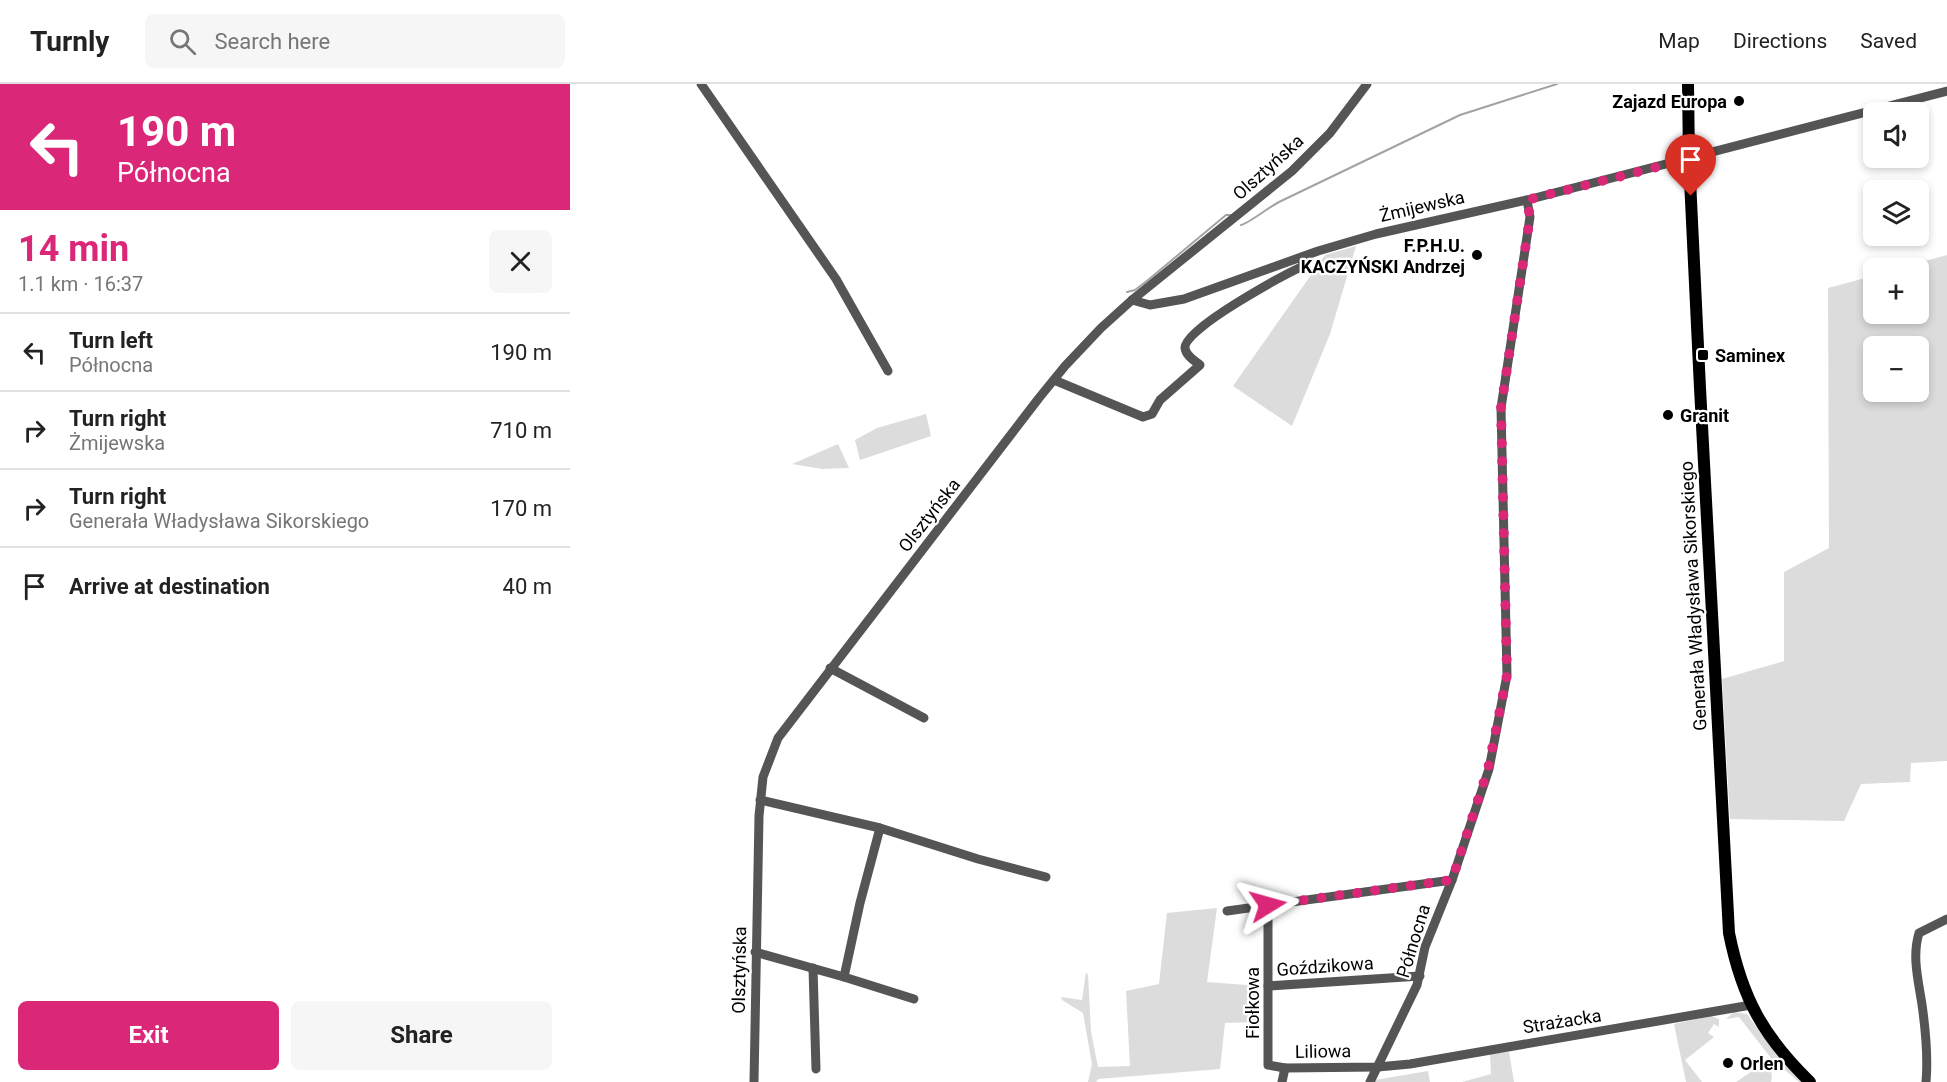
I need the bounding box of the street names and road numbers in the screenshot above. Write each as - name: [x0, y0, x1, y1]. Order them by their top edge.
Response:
- street label: Olsztyńska: [1228, 130, 1308, 204]
- street label: Żmijewska: [1377, 186, 1467, 226]
- street label: Generała Władysława Sikorskiego: [1675, 461, 1711, 731]
- street label: Olsztyńska: [894, 474, 964, 556]
- street label: Północna: [1392, 902, 1434, 980]
- street label: Olsztyńska: [728, 926, 750, 1014]
- street label: Goździkowa: [1276, 952, 1374, 980]
- street label: Fiołkowa: [1242, 967, 1263, 1039]
- street label: Strażacka: [1521, 1004, 1603, 1038]
- street label: Liliowa: [1295, 1040, 1351, 1062]

